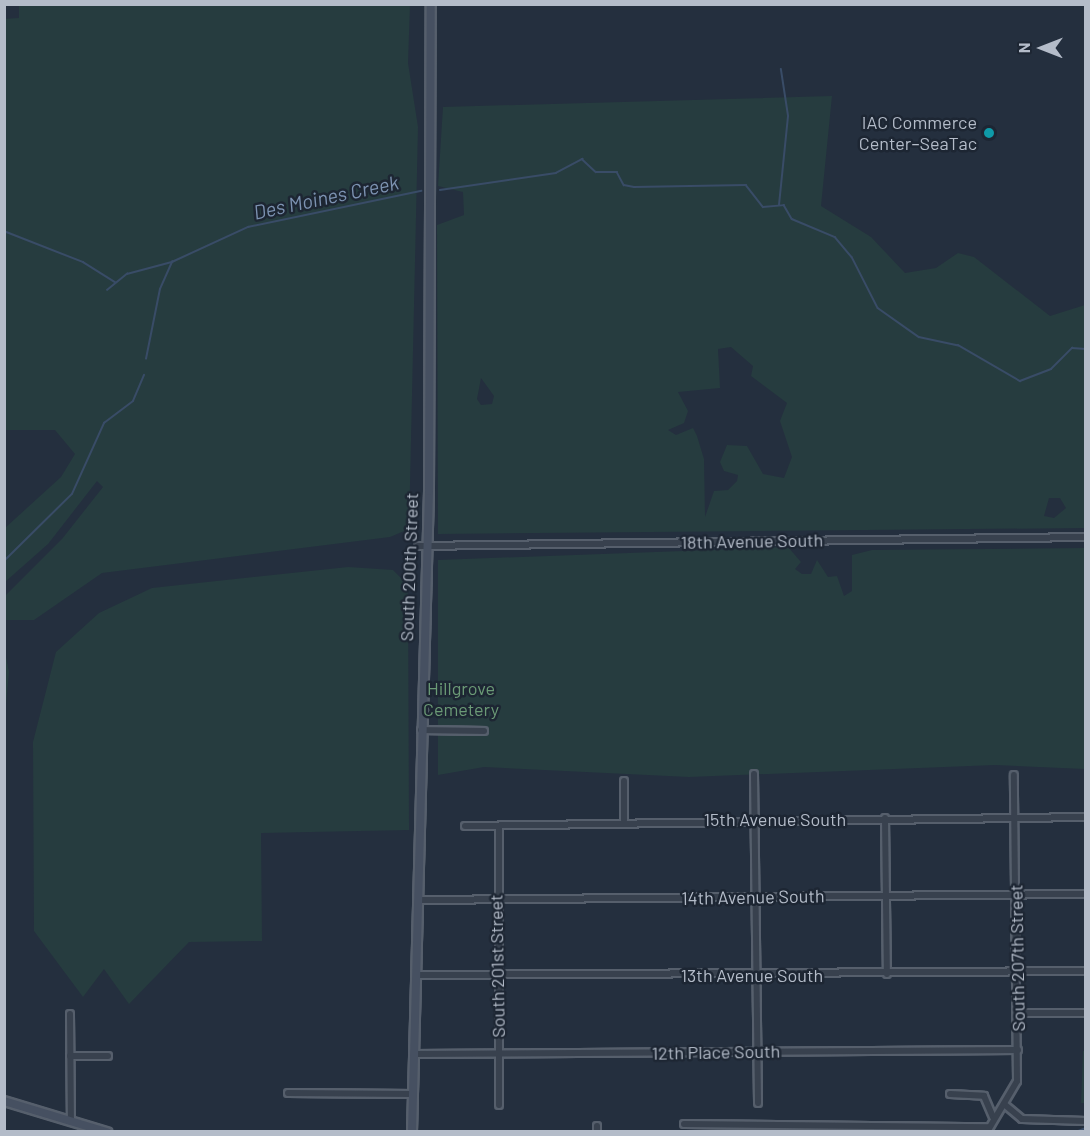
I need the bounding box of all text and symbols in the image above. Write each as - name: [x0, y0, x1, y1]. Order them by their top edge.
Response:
- north arrow: [1012, 18, 1072, 78]
- text: N: [1014, 43, 1033, 53]
- place label: IAC Commerce Center–SeaTac: [859, 112, 977, 154]
- marker: IAC Commerce Center–SeaTac: [982, 126, 996, 140]
- water label: Des Moines Creek: [251, 170, 401, 224]
- street label: South 200th Street: [396, 492, 422, 642]
- street label: 18th Avenue South: [681, 529, 823, 553]
- park label: Hillgrove Cemetery: [423, 678, 499, 720]
- street label: 15th Avenue South: [704, 808, 846, 830]
- street label: South 207th Street: [1005, 884, 1029, 1032]
- street label: 14th Avenue South: [681, 885, 825, 909]
- street label: South 201st Street: [485, 894, 509, 1038]
- street label: 13th Avenue South: [681, 964, 823, 986]
- street label: 12th Place South: [652, 1040, 780, 1064]

